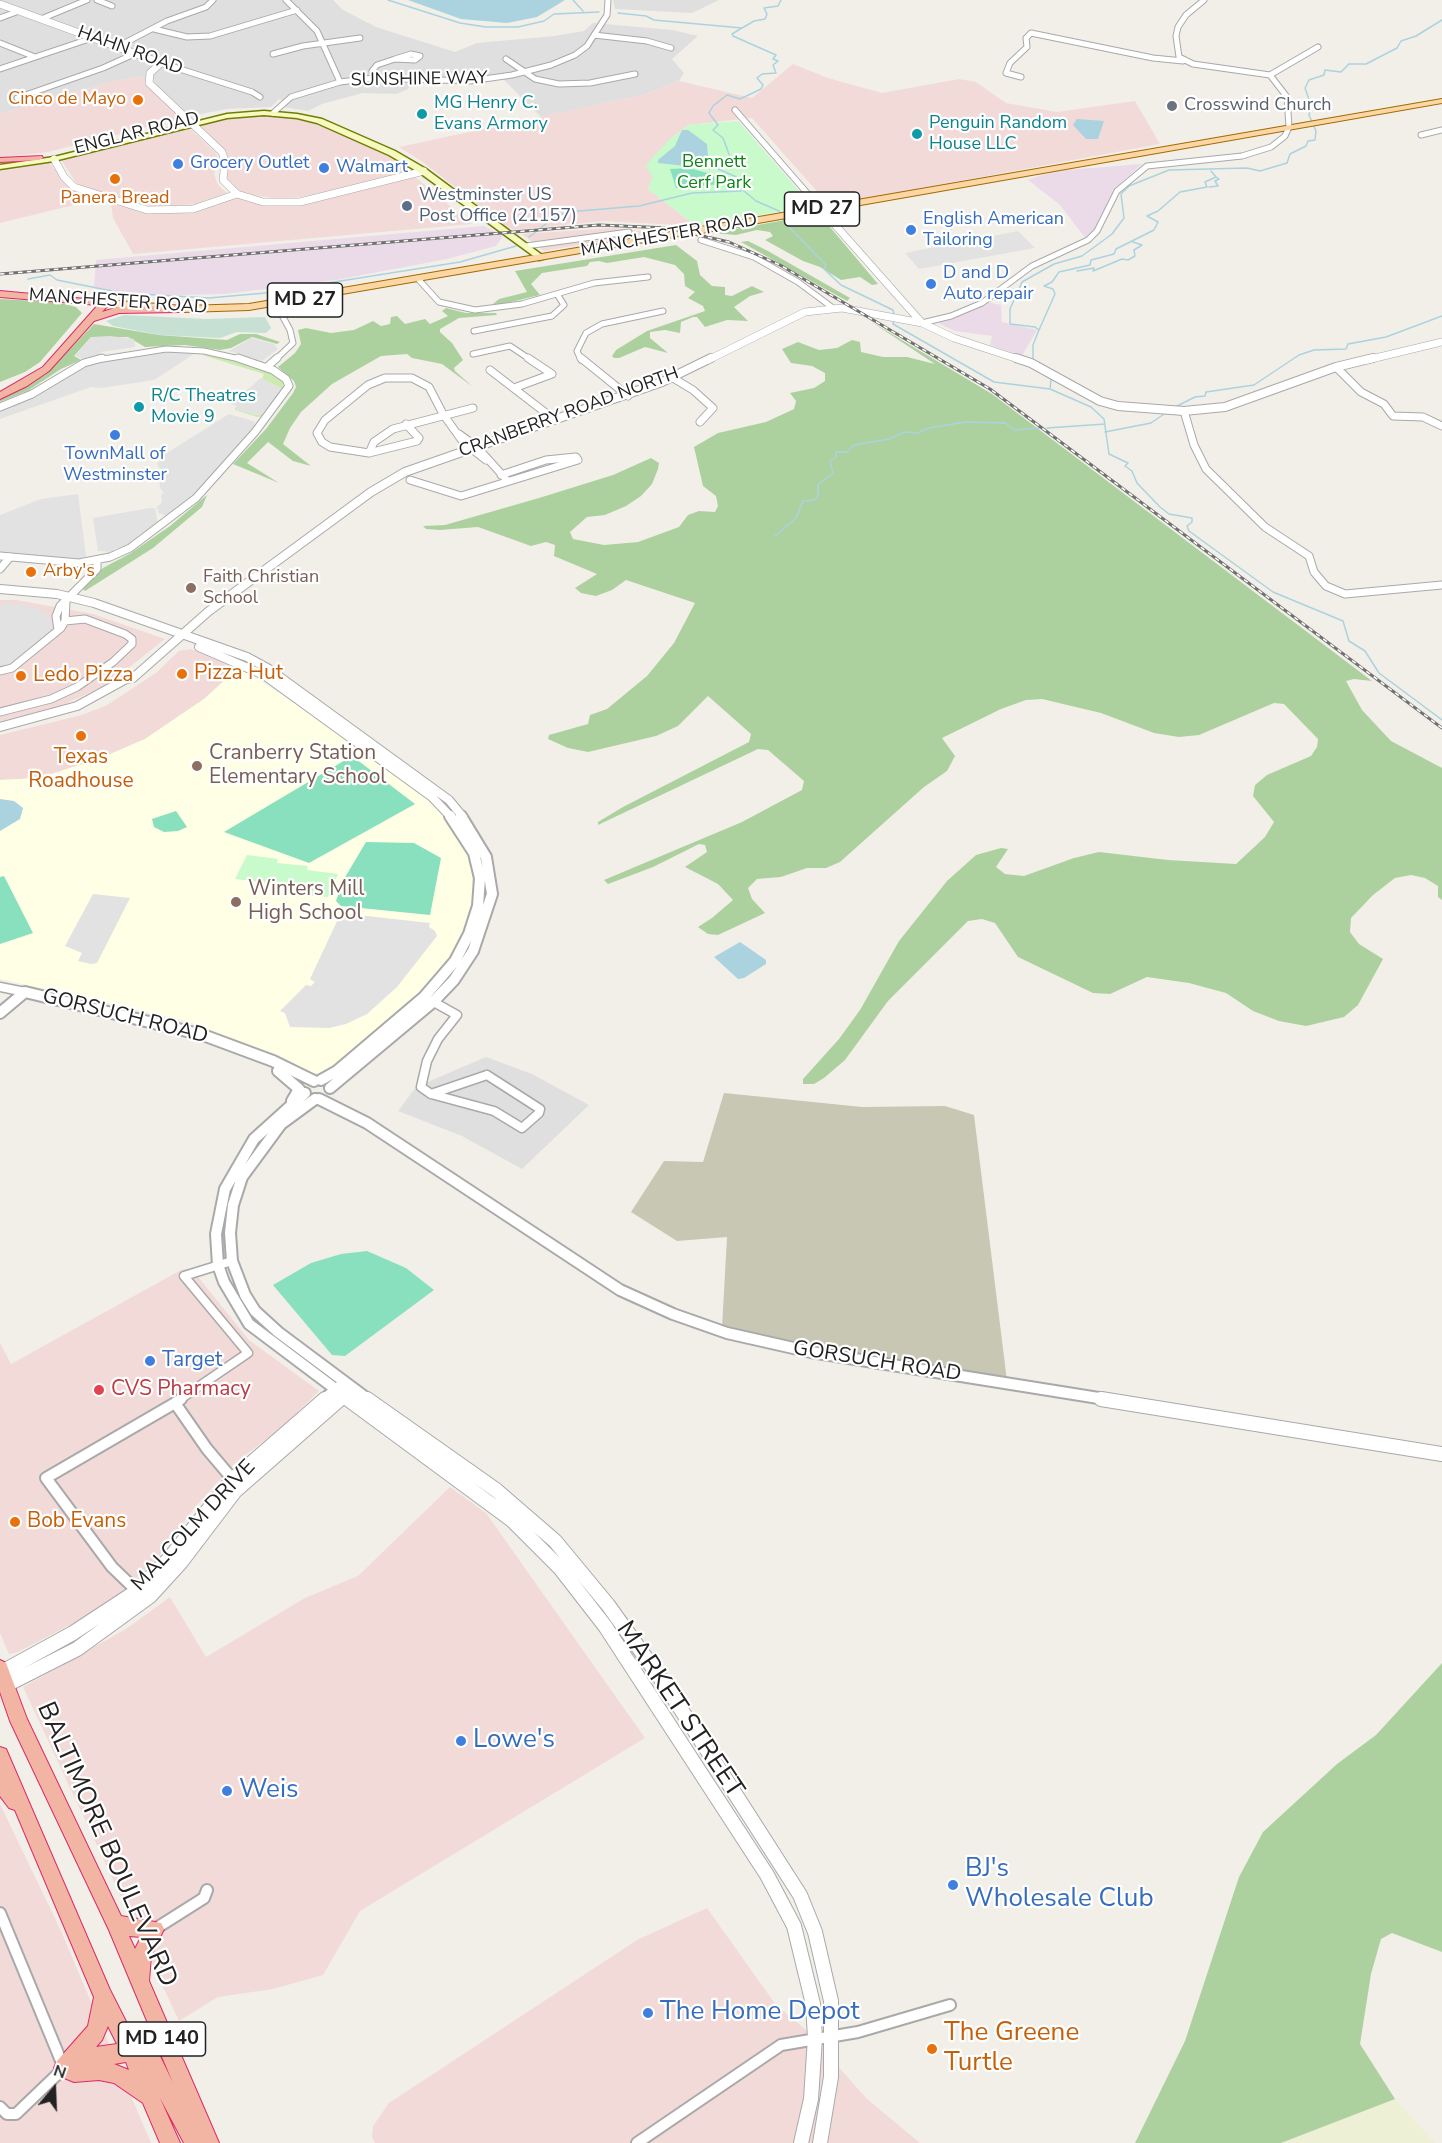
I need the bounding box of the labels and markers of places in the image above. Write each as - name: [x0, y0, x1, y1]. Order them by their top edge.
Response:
- place label: Cinco de Mayo: [8, 89, 126, 111]
- marker: Cinco de Mayo: [131, 93, 145, 107]
- place label: MG Henry C. Evans Armory: [434, 93, 548, 136]
- place label: Crosswind Church: [1184, 95, 1332, 117]
- marker: Crosswind Church: [1165, 99, 1179, 113]
- marker: MG Henry C. Evans Armory: [415, 107, 429, 121]
- place label: Penguin Random House LLC: [929, 113, 1067, 156]
- marker: Penguin Random House LLC: [910, 127, 924, 141]
- place label: Grocery Outlet: [190, 153, 309, 175]
- marker: Grocery Outlet: [171, 157, 185, 171]
- place label: Walmart: [336, 157, 408, 179]
- marker: Walmart: [317, 161, 331, 175]
- marker: Panera Bread: [108, 172, 122, 186]
- place label: Westminster US Post Office (21157): [419, 185, 577, 228]
- place label: Panera Bread: [61, 188, 169, 210]
- marker: Westminster US Post Office (21157): [400, 199, 414, 213]
- place label: English American Tailoring: [923, 209, 1064, 252]
- marker: English American Tailoring: [904, 223, 918, 237]
- place label: D and D Auto repair: [943, 263, 1034, 306]
- marker: D and D Auto repair: [924, 277, 938, 291]
- place label: R/C Theatres Movie 9: [151, 386, 256, 428]
- marker: R/C Theatres Movie 9: [132, 400, 146, 414]
- marker: TownMall of Westminster: [108, 428, 122, 442]
- place label: TownMall of Westminster: [63, 444, 167, 486]
- place label: Arby's: [43, 561, 95, 583]
- marker: Arby's: [24, 565, 38, 579]
- place label: Faith Christian School: [203, 567, 319, 610]
- marker: Faith Christian School: [184, 581, 198, 595]
- place label: Pizza Hut: [194, 661, 283, 687]
- place label: Ledo Pizza: [33, 663, 133, 689]
- marker: Pizza Hut: [175, 667, 189, 681]
- marker: Ledo Pizza: [14, 669, 28, 683]
- marker: Texas Roadhouse: [74, 729, 88, 743]
- place label: Cranberry Station Elementary School: [209, 741, 387, 791]
- place label: Texas Roadhouse: [28, 745, 134, 795]
- marker: Cranberry Station Elementary School: [190, 759, 204, 773]
- place label: Winters Mill High School: [248, 877, 365, 927]
- marker: Winters Mill High School: [229, 895, 243, 909]
- place label: Target: [162, 1348, 222, 1374]
- marker: Target: [143, 1354, 157, 1368]
- place label: CVS Pharmacy: [111, 1377, 251, 1403]
- marker: CVS Pharmacy: [92, 1383, 106, 1397]
- place label: Bob Evans: [27, 1509, 126, 1535]
- marker: Bob Evans: [8, 1515, 22, 1529]
- place label: Lowe's: [473, 1725, 555, 1757]
- marker: Lowe's: [454, 1734, 468, 1748]
- place label: Weis: [239, 1775, 298, 1807]
- marker: Weis: [220, 1784, 234, 1798]
- place label: BJ's Wholesale Club: [965, 1854, 1154, 1916]
- marker: BJ's Wholesale Club: [946, 1878, 960, 1892]
- place label: The Home Depot: [660, 1997, 860, 2029]
- marker: The Home Depot: [641, 2006, 655, 2020]
- place label: The Greene Turtle: [944, 2018, 1079, 2080]
- marker: The Greene Turtle: [925, 2042, 939, 2056]

